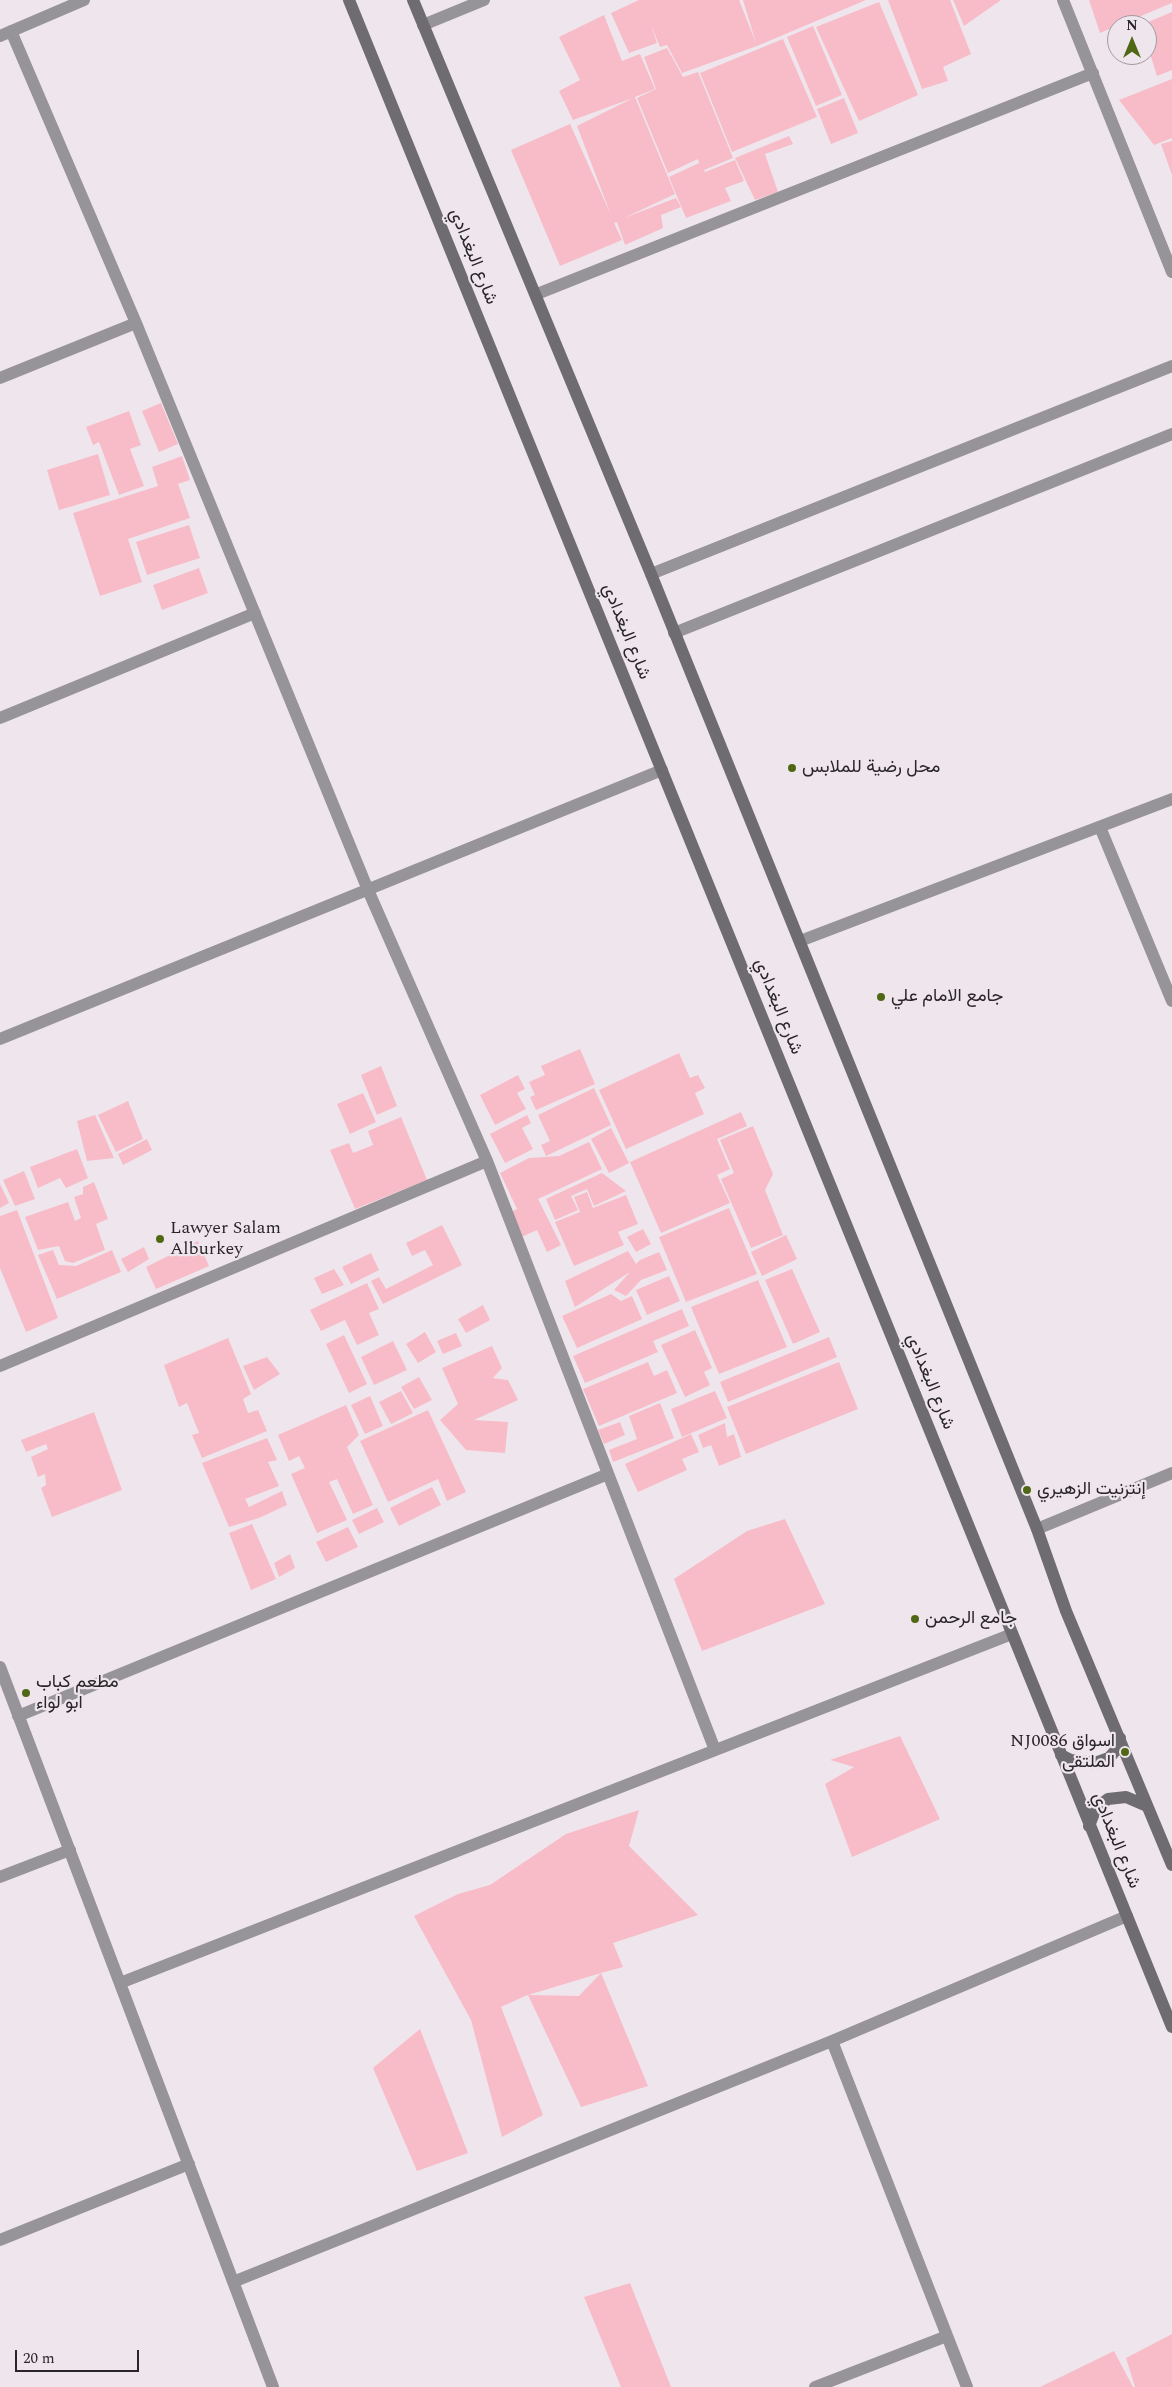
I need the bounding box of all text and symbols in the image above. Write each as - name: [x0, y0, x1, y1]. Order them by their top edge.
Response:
- north arrow: [1107, 15, 1157, 65]
- text: N: [1126, 15, 1138, 36]
- street label: شارع البغدادي: [443, 206, 501, 308]
- street label: شارع البغدادي: [596, 581, 654, 683]
- place label: محل رضية للملابس: [802, 757, 940, 779]
- marker: محل رضية للملابس: [786, 762, 798, 774]
- street label: شارع البغدادي: [748, 956, 806, 1058]
- place label: جامع الامام علي: [891, 986, 1003, 1008]
- marker: جامع الامام علي: [875, 991, 887, 1003]
- place label: Lawyer Salam Alburkey: [170, 1218, 281, 1260]
- marker: Lawyer Salam Alburkey: [154, 1233, 166, 1245]
- street label: شارع البغدادي: [900, 1331, 958, 1433]
- place label: إنترنيت الزهيري: [1037, 1479, 1146, 1501]
- marker: إنترنيت الزهيري: [1021, 1484, 1033, 1496]
- place label: جامع الرحمن: [925, 1608, 1017, 1630]
- marker: جامع الرحمن: [909, 1613, 921, 1625]
- place label: مطعم كباب ابو لواء: [36, 1672, 119, 1715]
- marker: مطعم كباب ابو لواء: [20, 1687, 32, 1699]
- place label: NJ0086 اسواق الملتقى: [1010, 1731, 1115, 1774]
- marker: NJ0086 اسواق الملتقى: [1119, 1746, 1131, 1758]
- street label: شارع البغدادي: [1086, 1790, 1144, 1892]
- scale bar: [18, 2340, 141, 2372]
- text: 20 m: [23, 2347, 55, 2370]

